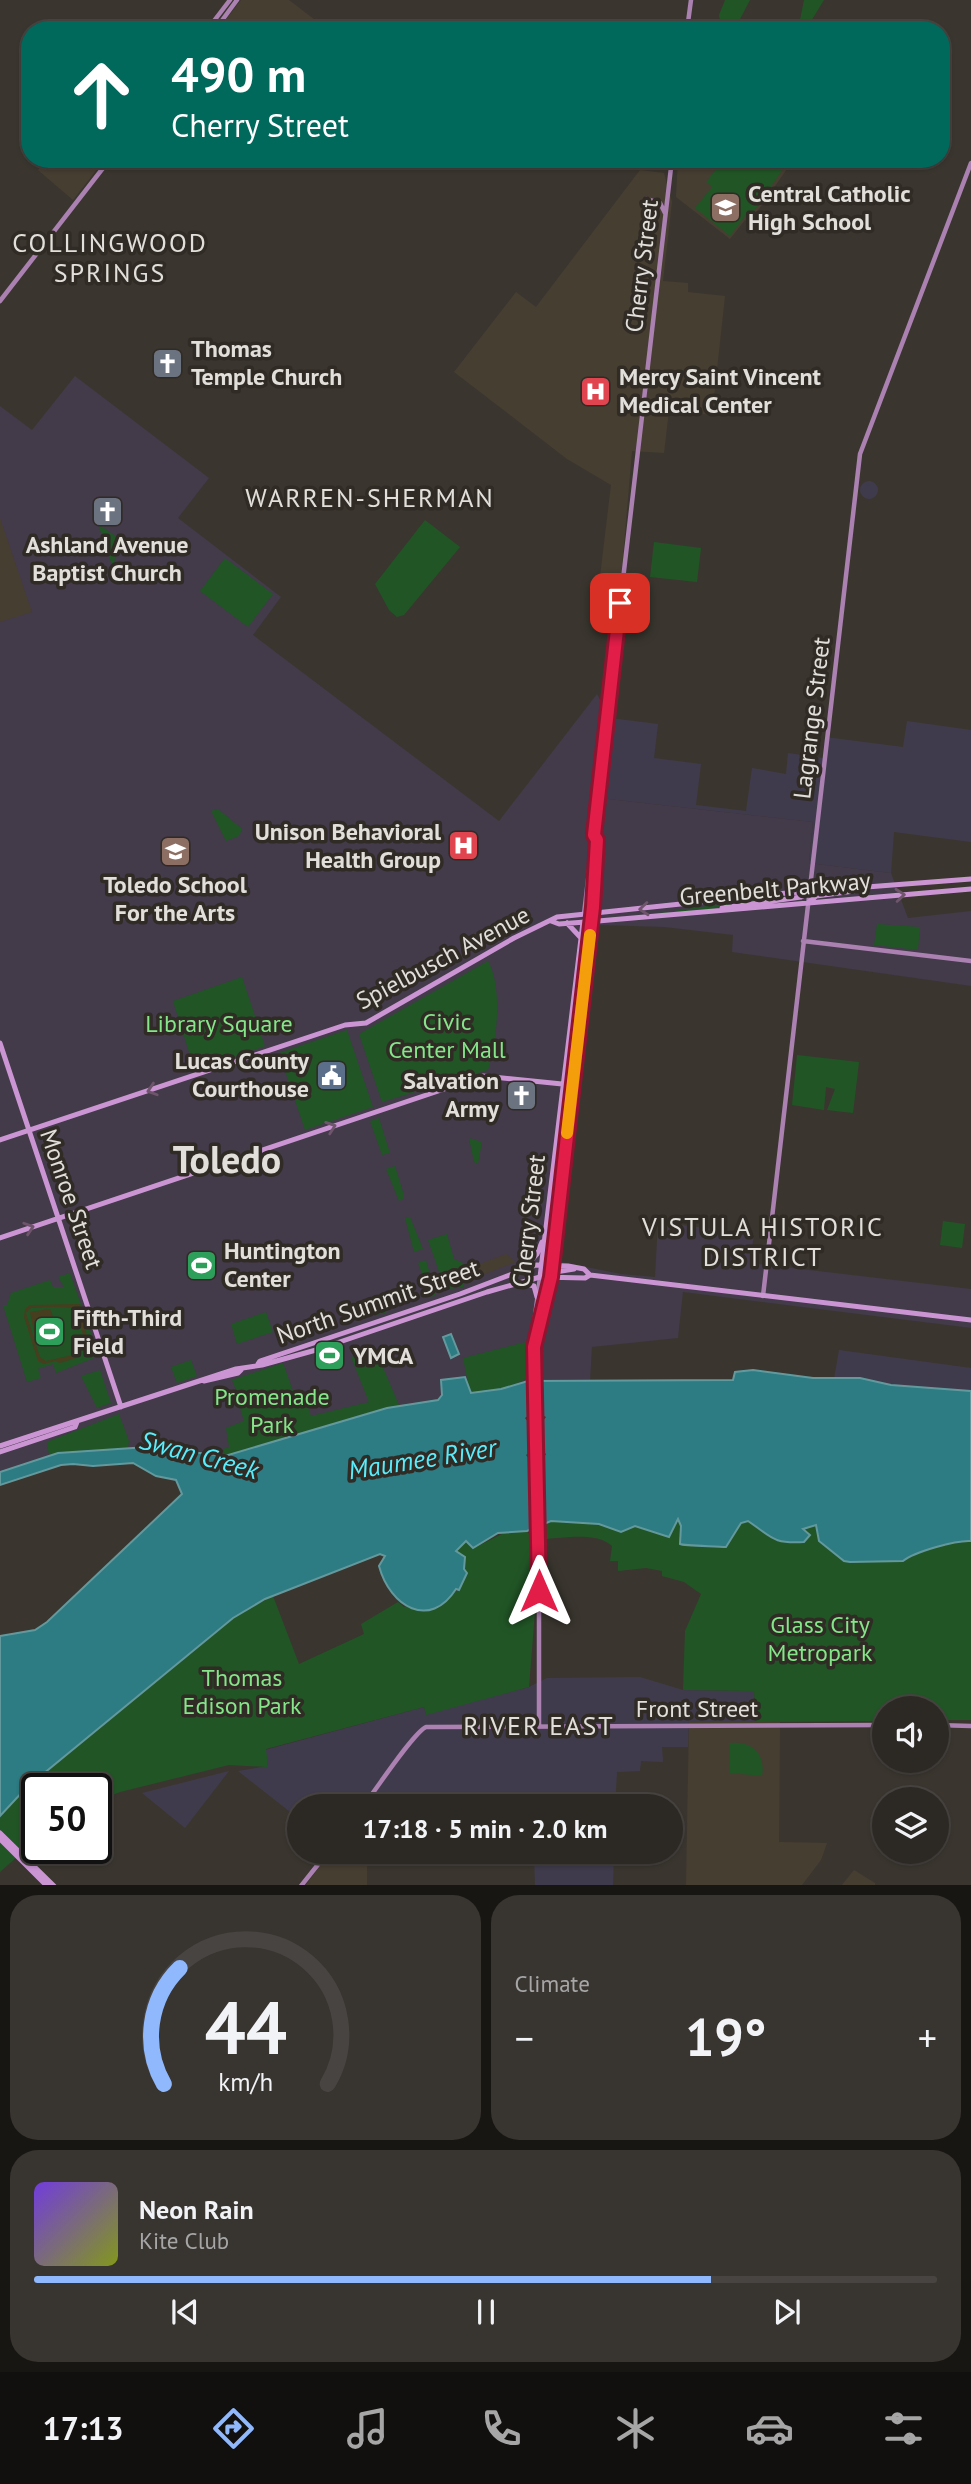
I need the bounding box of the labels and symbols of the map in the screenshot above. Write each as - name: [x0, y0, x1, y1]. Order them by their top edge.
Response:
- place label: Central Catholic High School: [748, 178, 911, 237]
- school or university icon: Central Catholic High School: [708, 191, 742, 225]
- street label: Cherry Street: [618, 198, 665, 334]
- district label: COLLINGWOOD SPRINGS: [12, 226, 208, 289]
- place label: Thomas Temple Church: [191, 333, 342, 392]
- church icon: Thomas Temple Church: [151, 346, 185, 380]
- place label: Mercy Saint Vincent Medical Center: [619, 361, 822, 420]
- hospital icon: Mercy Saint Vincent Medical Center: [579, 374, 613, 408]
- district label: WARREN-SHERMAN: [245, 481, 495, 514]
- church icon: Ashland Avenue Baptist Church: [90, 494, 124, 528]
- place label: Ashland Avenue Baptist Church: [26, 529, 188, 588]
- pin: [590, 573, 650, 633]
- street label: Lagrange Street: [786, 635, 837, 801]
- place label: Unison Behavioral Health Group: [255, 816, 442, 875]
- hospital icon: Unison Behavioral Health Group: [447, 829, 481, 863]
- school or university icon: Toledo School For the Arts: [158, 834, 192, 868]
- street label: Greenbelt Parkway: [678, 865, 872, 912]
- place label: Toledo School For the Arts: [103, 869, 248, 928]
- one-way arrow: [895, 888, 906, 903]
- street label: Spielbusch Avenue: [351, 899, 535, 1016]
- one-way arrow: [638, 901, 649, 916]
- park label: Civic Center Mall: [388, 1006, 506, 1065]
- park label: Library Square: [145, 1008, 293, 1039]
- place label: Lucas County Courthouse: [175, 1045, 310, 1104]
- public building icon: Lucas County Courthouse: [315, 1058, 349, 1092]
- place label: Salvation Army: [403, 1065, 500, 1124]
- church icon: Salvation Army: [505, 1078, 539, 1112]
- one-way arrow: [147, 1081, 159, 1096]
- one-way arrow: [325, 1121, 337, 1135]
- street label: Monroe Street: [33, 1125, 110, 1273]
- district label: Toledo: [173, 1134, 281, 1183]
- street label: Cherry Street: [505, 1153, 552, 1289]
- district label: VISTULA HISTORIC DISTRICT: [641, 1210, 884, 1273]
- one-way arrow: [23, 1222, 35, 1236]
- place label: Huntington Center: [224, 1235, 341, 1294]
- sports icon: Huntington Center: [184, 1248, 218, 1282]
- street label: North Summit Street: [272, 1252, 483, 1351]
- place label: Fifth-Third Field: [73, 1302, 182, 1361]
- sports icon: Fifth-Third Field: [33, 1315, 67, 1349]
- sports icon: YMCA: [313, 1339, 347, 1373]
- place label: YMCA: [352, 1340, 414, 1371]
- park label: Promenade Park: [214, 1381, 330, 1440]
- water label: Swan Creek: [136, 1423, 263, 1487]
- water label: Maumee River: [346, 1430, 500, 1486]
- position arrow: [502, 1554, 576, 1628]
- park label: Glass City Metropark: [768, 1609, 873, 1668]
- park label: Thomas Edison Park: [183, 1662, 302, 1721]
- street label: Front Street: [636, 1693, 758, 1724]
- district label: RIVER EAST: [463, 1709, 615, 1742]
- speed limit sign: 50: [21, 1773, 112, 1864]

